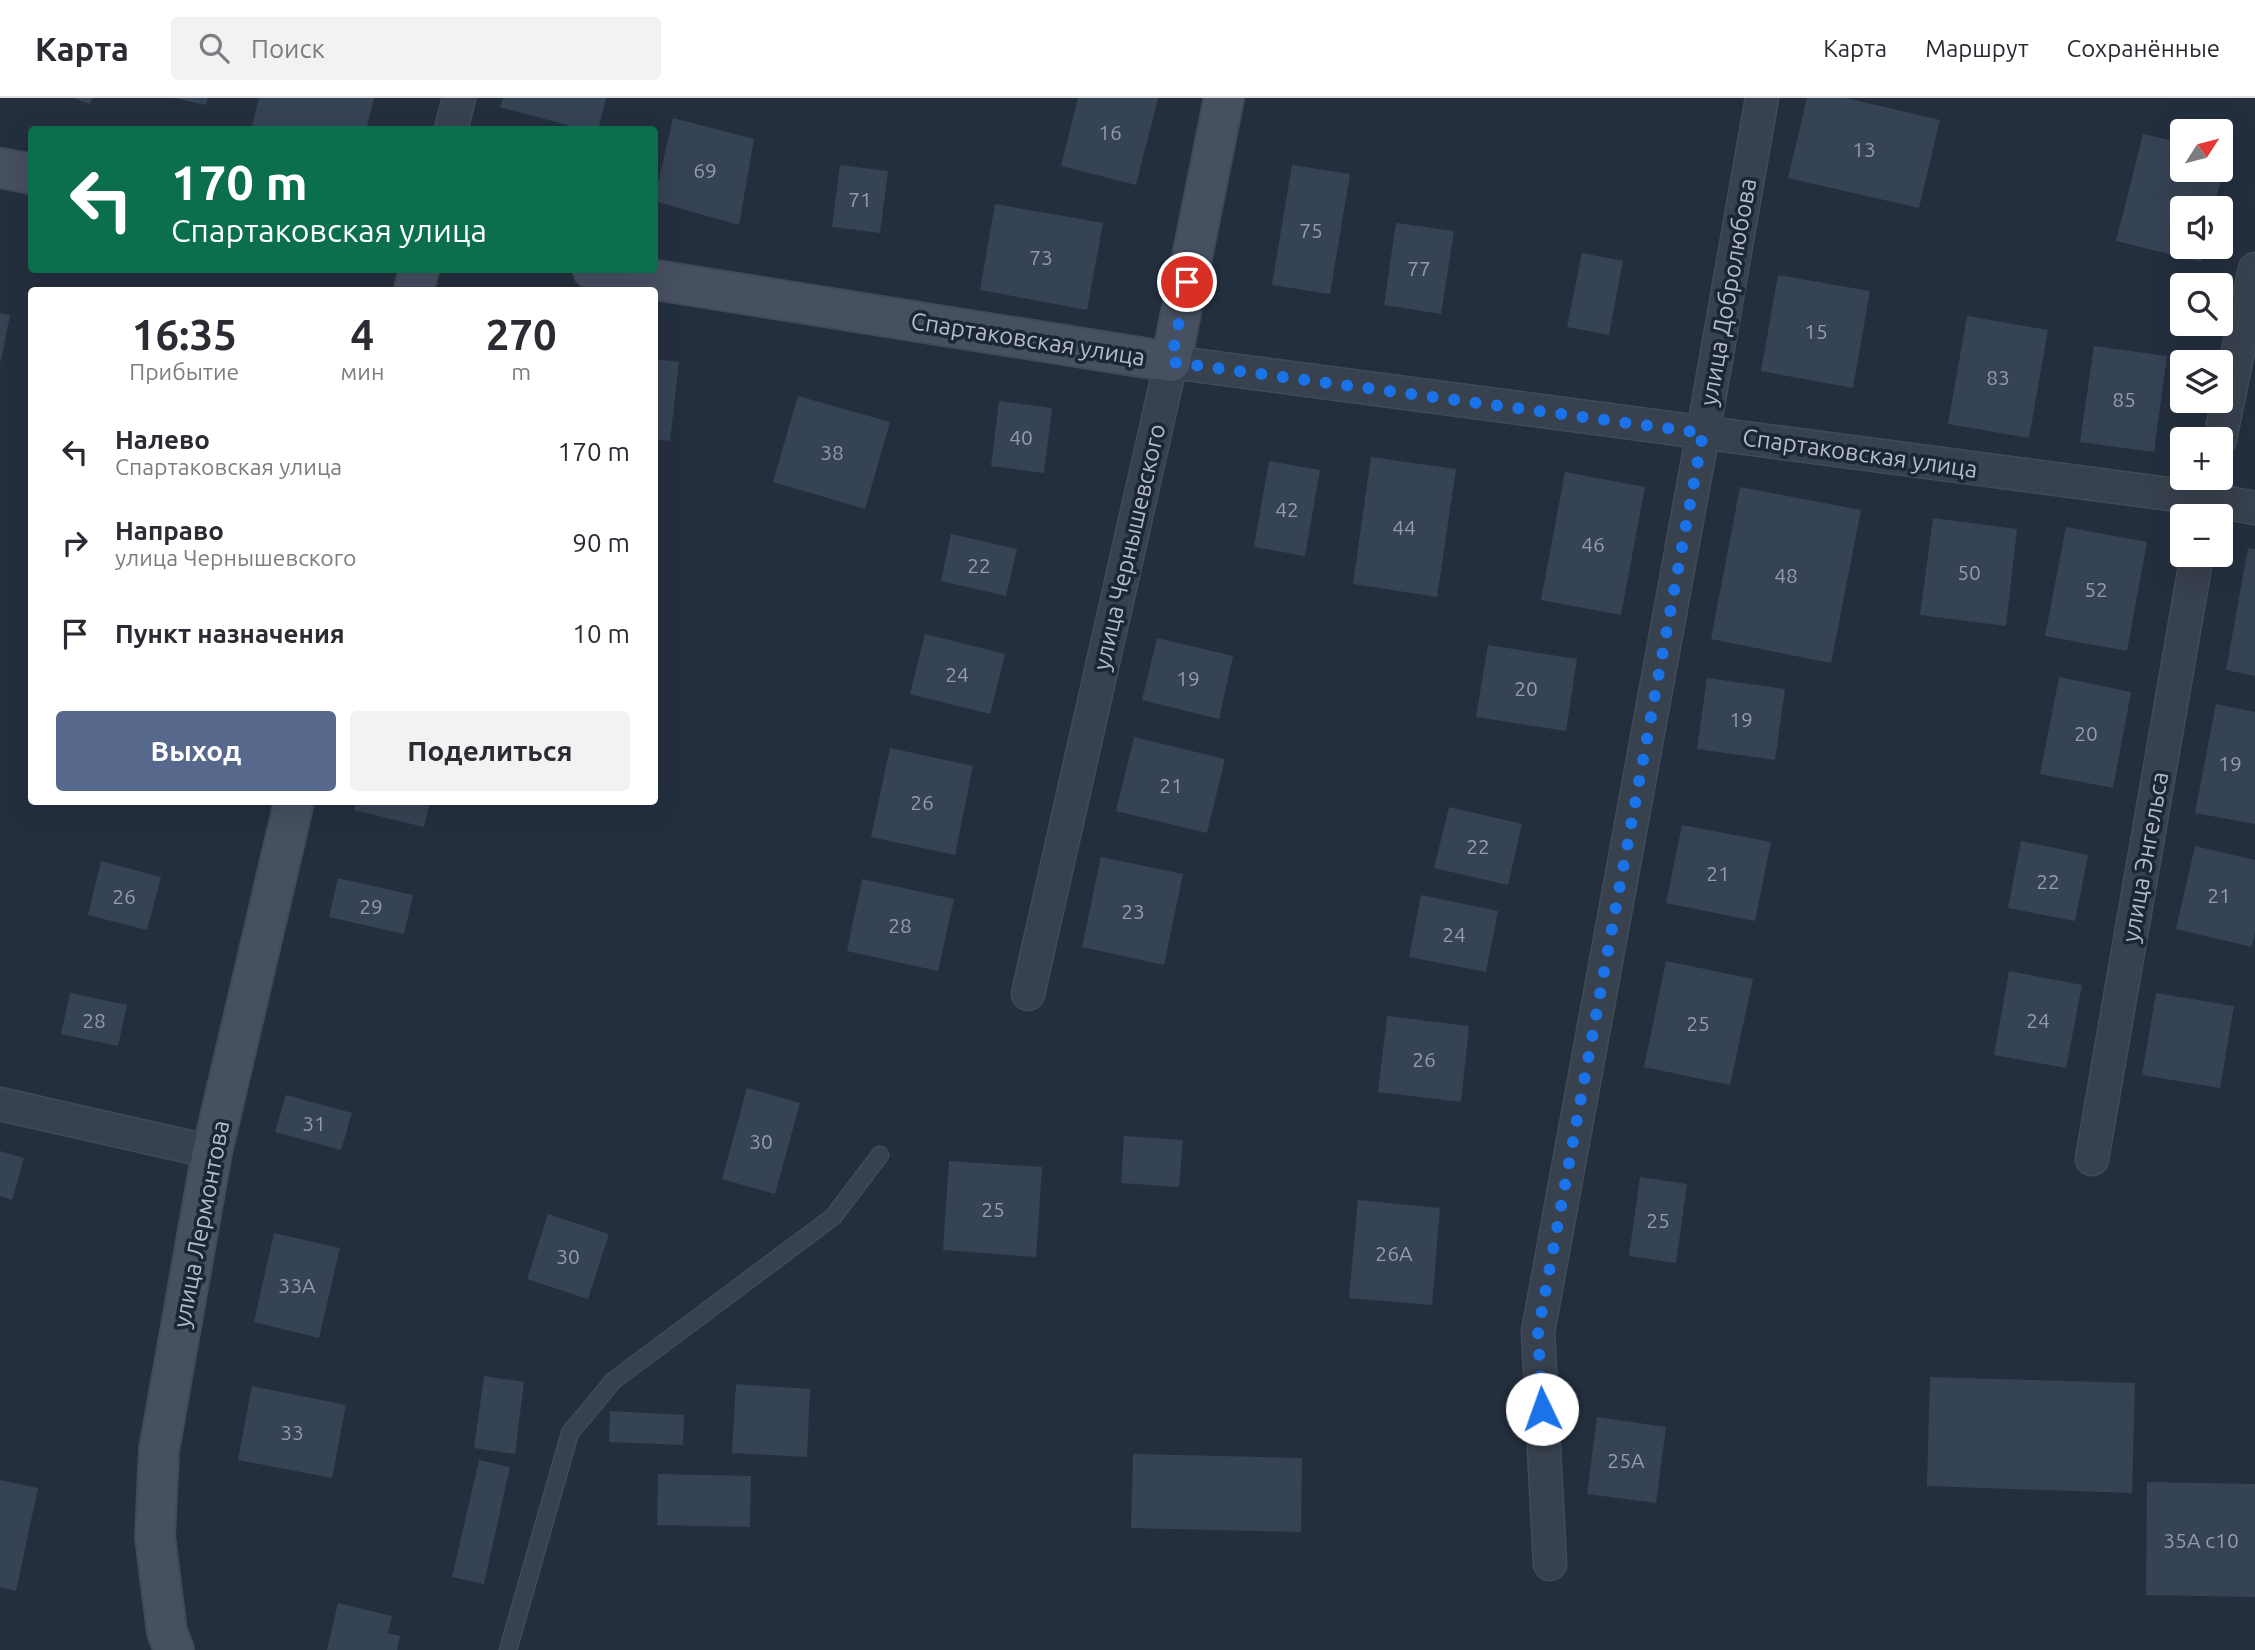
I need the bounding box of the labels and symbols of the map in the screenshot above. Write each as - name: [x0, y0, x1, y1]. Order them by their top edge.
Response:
- north arrow: [2170, 119, 2233, 182]
- house number: 16: [1098, 120, 1122, 144]
- house number: 13: [1852, 137, 1876, 161]
- house number: 69: [693, 158, 717, 182]
- street label: улица Добролюбова: [1695, 176, 1761, 408]
- house number: 71: [848, 187, 872, 211]
- house number: 75: [1299, 218, 1323, 242]
- house number: 73: [1029, 245, 1053, 269]
- pin: [1157, 252, 1217, 312]
- house number: 77: [1407, 256, 1431, 280]
- street label: Спартаковская улица: [909, 307, 1147, 371]
- house number: 15: [1804, 319, 1828, 343]
- house number: 83: [1986, 365, 2010, 389]
- house number: 85: [2112, 387, 2136, 411]
- street label: улица Чернышевского: [1088, 421, 1170, 673]
- street label: Спартаковская улица: [1741, 423, 1979, 483]
- house number: 40: [1009, 425, 1033, 449]
- house number: 38: [820, 440, 844, 464]
- house number: 42: [1275, 497, 1299, 521]
- house number: 44: [1392, 515, 1416, 539]
- house number: 46: [1581, 532, 1605, 556]
- house number: 22: [967, 553, 991, 577]
- house number: 50: [1957, 560, 1981, 584]
- house number: 48: [1774, 563, 1798, 587]
- house number: 52: [2084, 577, 2108, 601]
- house number: 24: [945, 662, 969, 686]
- house number: 19: [1176, 666, 1200, 690]
- house number: 20: [1514, 676, 1538, 700]
- house number: 19: [1729, 707, 1753, 731]
- house number: 20: [2074, 721, 2098, 745]
- house number: 19: [2218, 751, 2242, 775]
- street label: улица Энгельса: [2117, 770, 2173, 944]
- house number: 21: [1159, 773, 1183, 797]
- house number: 26: [910, 790, 934, 814]
- house number: 22: [1466, 834, 1490, 858]
- house number: 21: [1706, 861, 1730, 885]
- house number: 22: [2036, 869, 2060, 893]
- house number: 21: [2207, 883, 2231, 907]
- house number: 26: [112, 884, 136, 908]
- house number: 29: [359, 894, 383, 918]
- house number: 23: [1121, 899, 1145, 923]
- house number: 28: [888, 913, 912, 937]
- house number: 24: [1442, 922, 1466, 946]
- house number: 28: [82, 1008, 106, 1032]
- house number: 24: [2026, 1008, 2050, 1032]
- house number: 25: [1686, 1011, 1710, 1035]
- house number: 26: [1412, 1047, 1436, 1071]
- house number: 31: [302, 1111, 326, 1135]
- street label: улица Лермонтова: [168, 1118, 234, 1330]
- house number: 30: [749, 1129, 773, 1153]
- house number: 25: [981, 1197, 1005, 1221]
- house number: 25: [1646, 1208, 1670, 1232]
- house number: 26А: [1375, 1241, 1413, 1265]
- house number: 30: [556, 1244, 580, 1268]
- house number: 33А: [278, 1273, 316, 1297]
- position arrow: [1505, 1372, 1579, 1446]
- house number: 33: [280, 1420, 304, 1444]
- house number: 25А: [1607, 1448, 1645, 1472]
- house number: 35А с10: [2163, 1528, 2239, 1552]

